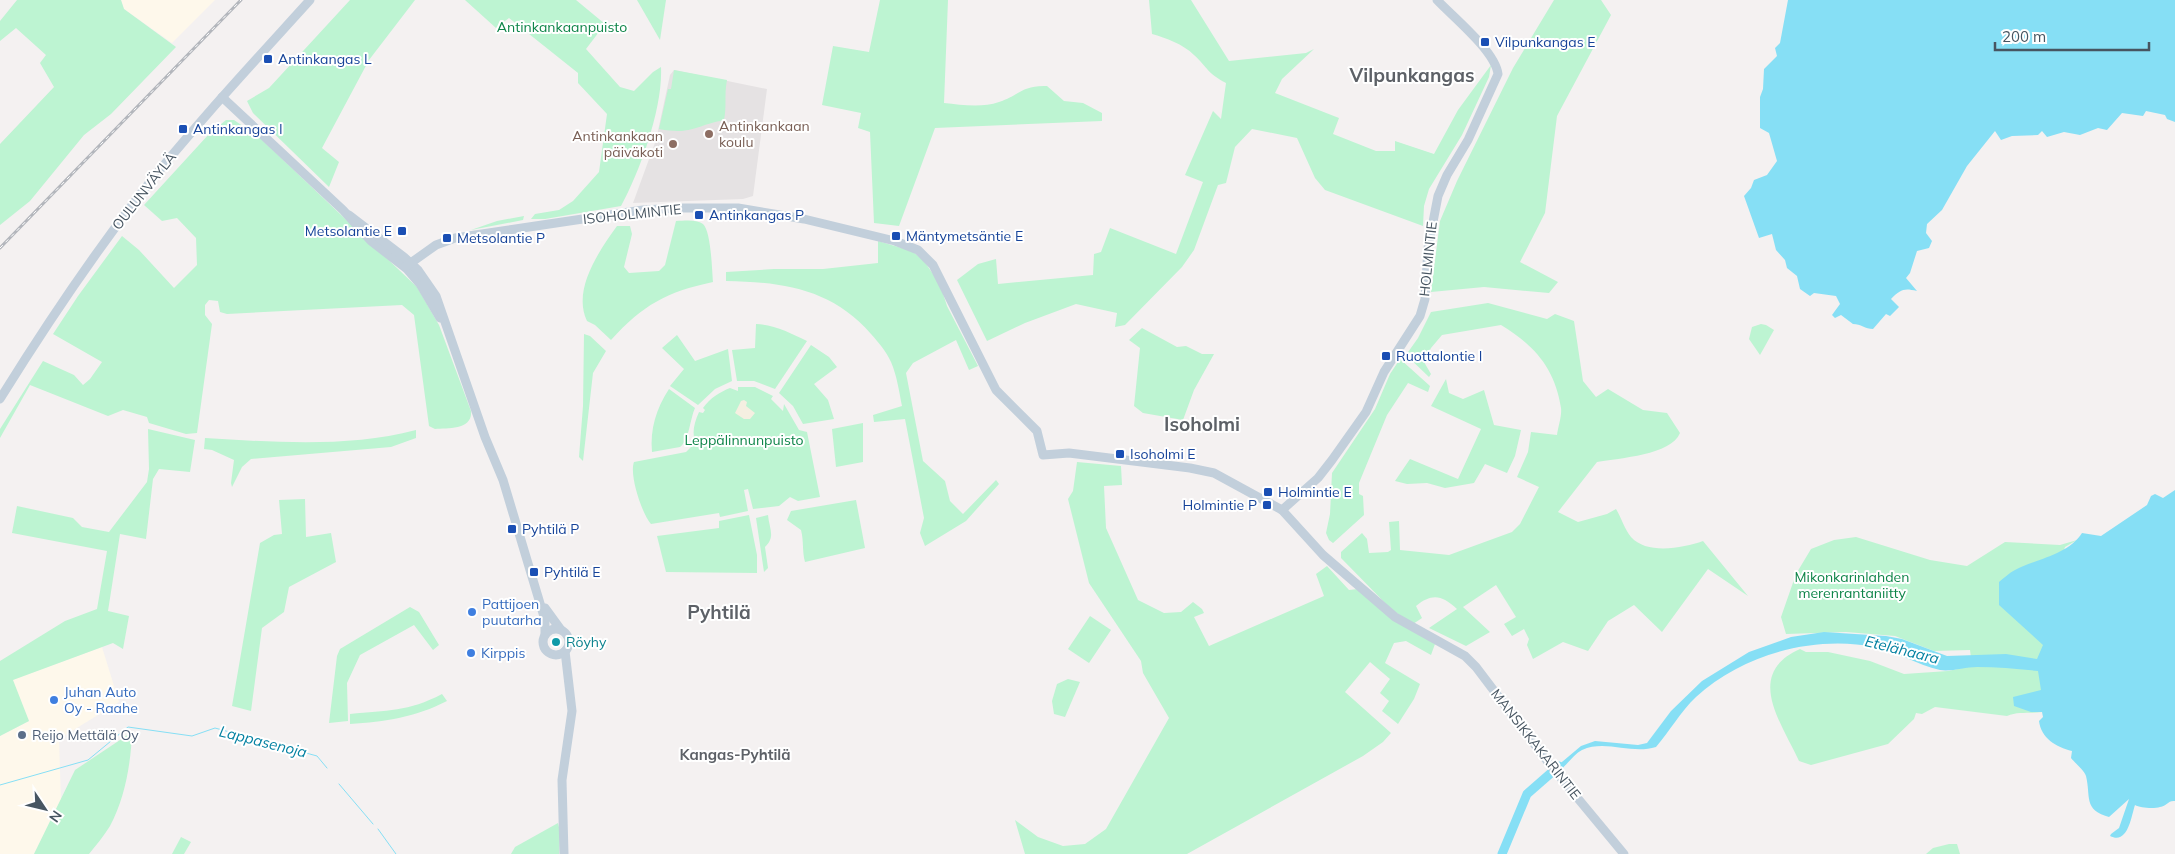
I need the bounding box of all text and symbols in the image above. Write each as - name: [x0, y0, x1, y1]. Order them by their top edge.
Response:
- park label: Antinkankaanpuisto: [497, 18, 627, 36]
- scale bar: [1995, 20, 2149, 52]
- text: 200 m: [2002, 27, 2046, 46]
- place label: Vilpunkangas E: [1495, 33, 1596, 51]
- marker: Vilpunkangas E: [1479, 36, 1491, 48]
- place label: Antinkangas L: [278, 50, 372, 68]
- marker: Antinkangas L: [262, 53, 274, 65]
- district label: Vilpunkangas: [1349, 63, 1474, 87]
- place label: Antinkankaan koulu: [719, 117, 810, 151]
- place label: Antinkangas I: [193, 120, 283, 138]
- marker: Antinkangas I: [177, 123, 189, 135]
- place label: Antinkankaan päiväkoti: [572, 127, 663, 161]
- marker: Antinkankaan koulu: [703, 128, 715, 140]
- marker: Antinkankaan päiväkoti: [667, 138, 679, 150]
- street label: OULUNVÄYLÄ: [108, 148, 180, 233]
- street label: ISOHOLMINTIE: [582, 200, 682, 228]
- place label: Antinkangas P: [709, 206, 804, 224]
- marker: Antinkangas P: [693, 209, 705, 221]
- street label: HOLMINTIE: [1415, 220, 1441, 298]
- place label: Metsolantie E: [305, 222, 392, 240]
- marker: Metsolantie E: [396, 225, 408, 237]
- place label: Mäntymetsäntie E: [906, 227, 1023, 245]
- place label: Metsolantie P: [457, 229, 545, 247]
- marker: Mäntymetsäntie E: [890, 230, 902, 242]
- marker: Metsolantie P: [441, 232, 453, 244]
- place label: Ruottalontie I: [1396, 347, 1482, 365]
- marker: Ruottalontie I: [1380, 350, 1392, 362]
- district label: Isoholmi: [1164, 412, 1240, 436]
- park label: Leppälinnunpuisto: [684, 431, 804, 449]
- place label: Isoholmi E: [1130, 445, 1196, 463]
- marker: Isoholmi E: [1114, 448, 1126, 460]
- place label: Holmintie E: [1278, 483, 1352, 501]
- marker: Holmintie E: [1262, 486, 1274, 498]
- place label: Holmintie P: [1183, 496, 1257, 514]
- marker: Holmintie P: [1261, 499, 1273, 511]
- place label: Pyhtilä P: [522, 520, 579, 538]
- marker: Pyhtilä P: [506, 523, 518, 535]
- place label: Pyhtilä E: [544, 563, 601, 581]
- marker: Pyhtilä E: [528, 566, 540, 578]
- park label: Mikonkarinlahden merenrantaniitty: [1795, 568, 1909, 602]
- place label: Pattijoen puutarha: [482, 595, 542, 629]
- district label: Pyhtilä: [687, 600, 751, 624]
- marker: Pattijoen puutarha: [466, 606, 478, 618]
- water label: Etelähaara: [1863, 631, 1941, 668]
- place label: Röyhy: [566, 633, 607, 651]
- marker: Röyhy: [550, 636, 562, 648]
- place label: Kirppis: [481, 644, 525, 662]
- marker: Kirppis: [465, 647, 477, 659]
- place label: Juhan Auto Oy - Raahe: [64, 683, 138, 717]
- street label: MANSIKKAKARINTIE: [1487, 685, 1585, 803]
- marker: Juhan Auto Oy - Raahe: [48, 694, 60, 706]
- water label: Lappasenoja: [217, 721, 309, 762]
- place label: Reijo Mettälä Oy: [32, 726, 139, 744]
- marker: Reijo Mettälä Oy: [16, 729, 28, 741]
- district label: Kangas-Pyhtilä: [679, 745, 791, 764]
- north arrow: [20, 784, 70, 834]
- text: N: [45, 807, 66, 826]

